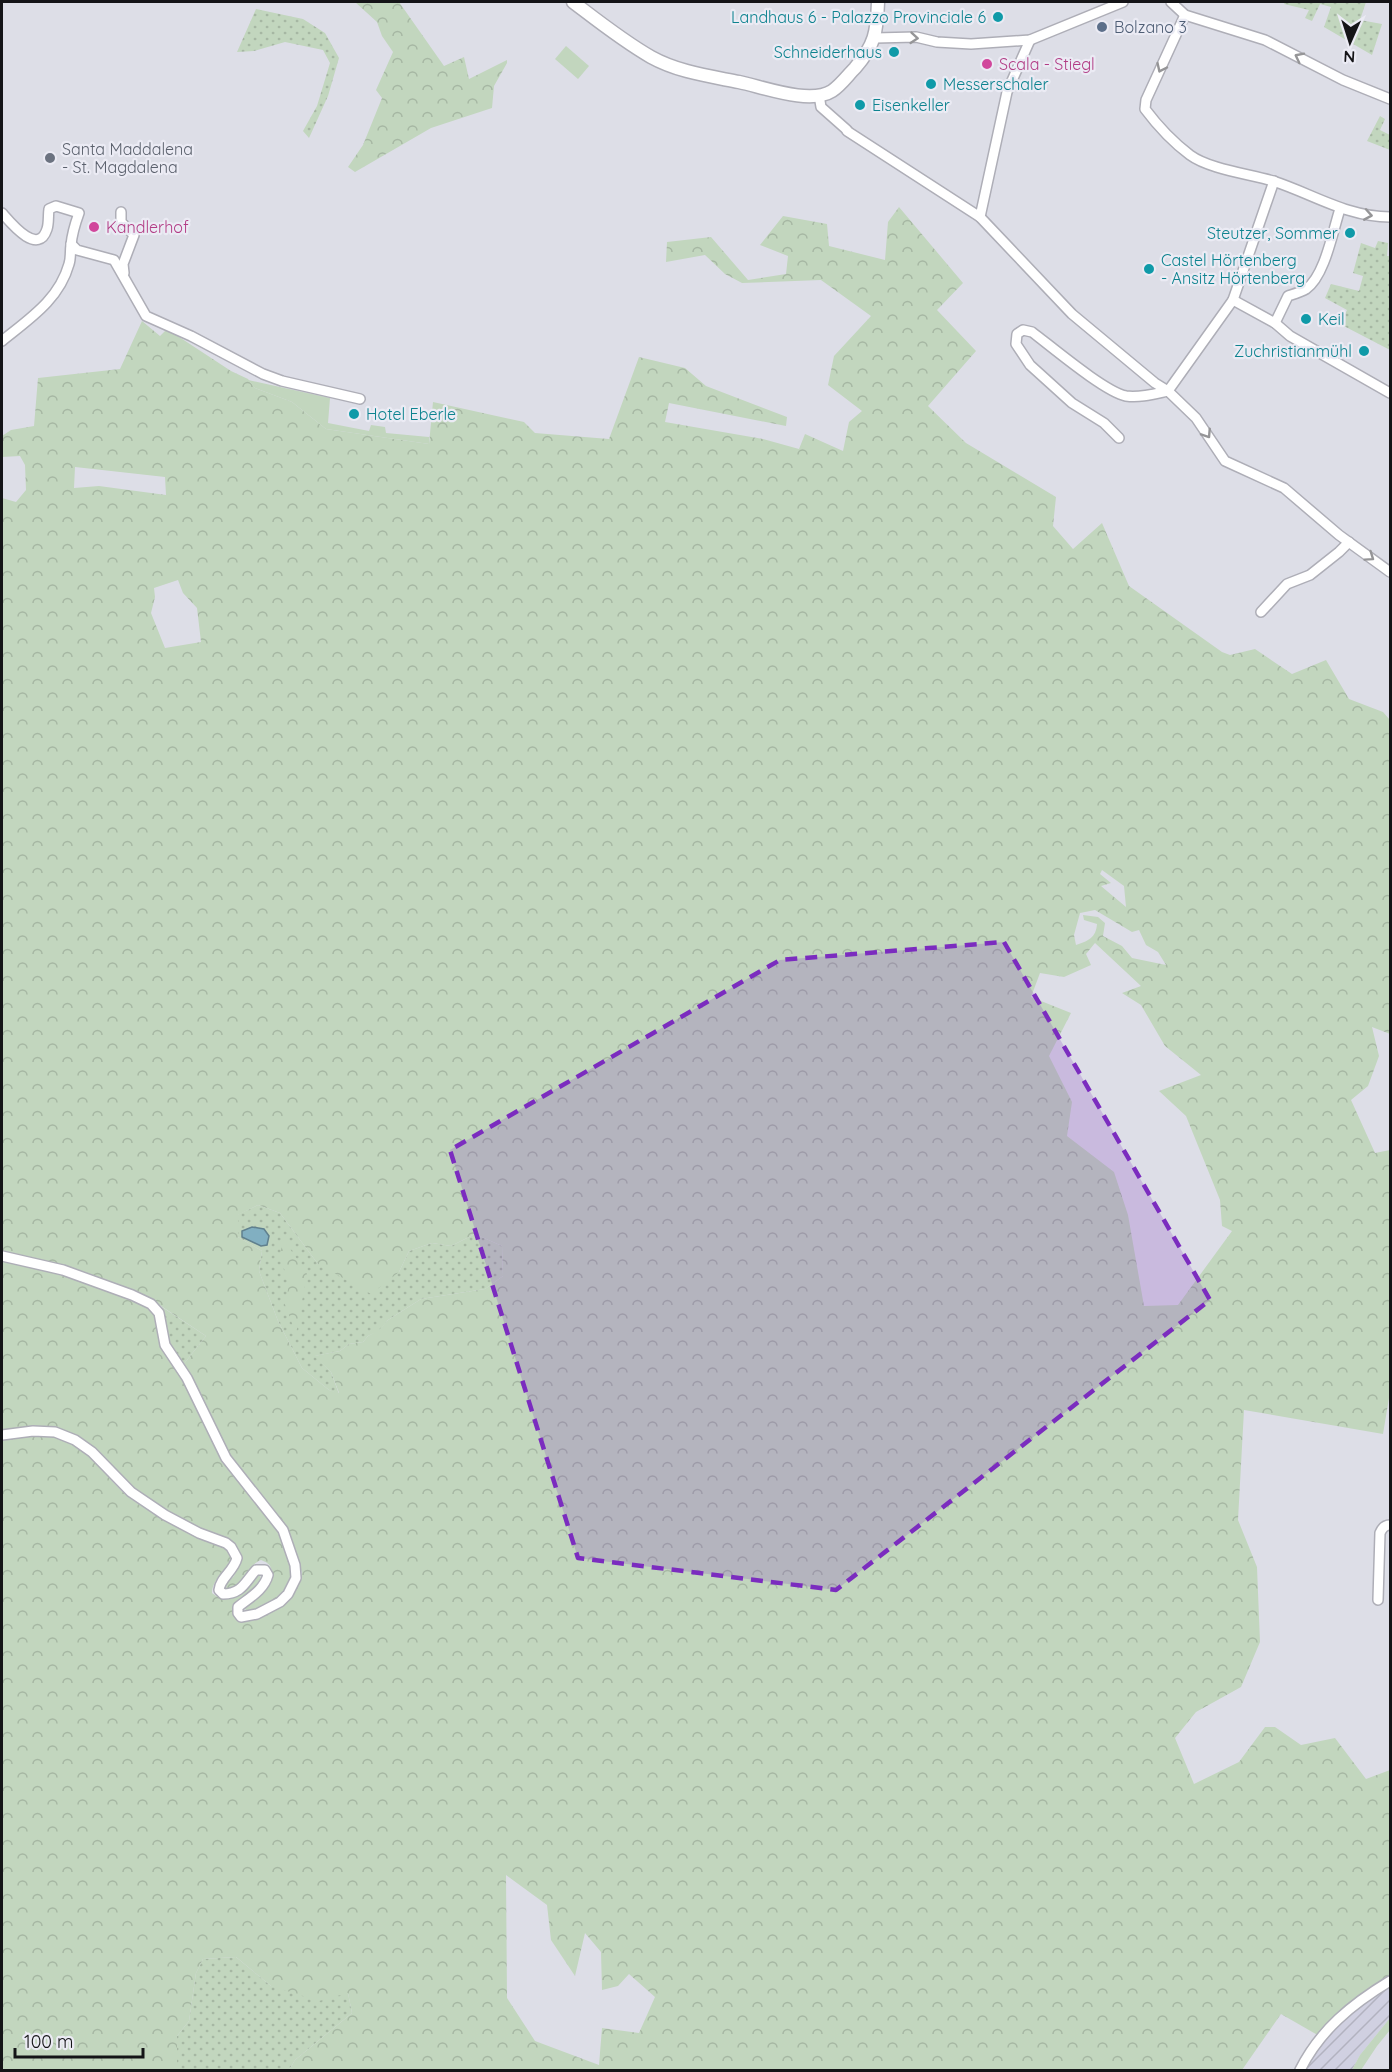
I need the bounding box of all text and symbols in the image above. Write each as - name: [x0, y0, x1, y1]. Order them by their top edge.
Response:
- place label: Landhaus 6 - Palazzo Provinciale 6: [731, 7, 986, 27]
- marker: Landhaus 6 - Palazzo Provinciale 6: [991, 10, 1005, 24]
- north arrow: [1320, 12, 1380, 72]
- place label: Bolzano 3: [1114, 17, 1187, 37]
- marker: Bolzano 3: [1095, 20, 1109, 34]
- one-way arrow: [909, 31, 918, 44]
- place label: Schneiderhaus: [774, 42, 882, 62]
- marker: Schneiderhaus: [887, 45, 901, 59]
- text: N: [1343, 47, 1356, 67]
- one-way arrow: [1295, 52, 1306, 64]
- place label: Scala - Stiegl: [999, 54, 1095, 74]
- marker: Scala - Stiegl: [980, 57, 994, 71]
- one-way arrow: [1156, 61, 1168, 72]
- place label: Messerschaler: [943, 74, 1049, 94]
- marker: Messerschaler: [924, 77, 938, 91]
- place label: Eisenkeller: [872, 95, 950, 115]
- marker: Eisenkeller: [853, 98, 867, 112]
- place label: Santa Maddalena - St. Magdalena: [62, 139, 193, 177]
- marker: Santa Maddalena - St. Magdalena: [43, 151, 57, 165]
- one-way arrow: [1363, 209, 1373, 221]
- place label: Kandlerhof: [106, 217, 189, 237]
- marker: Kandlerhof: [87, 220, 101, 234]
- place label: Steutzer, Sommer: [1207, 223, 1338, 243]
- marker: Steutzer, Sommer: [1343, 226, 1357, 240]
- place label: Castel Hörtenberg - Ansitz Hörtenberg: [1161, 250, 1305, 288]
- marker: Castel Hörtenberg - Ansitz Hörtenberg: [1142, 262, 1156, 276]
- place label: Keil: [1318, 309, 1345, 329]
- marker: Keil: [1299, 312, 1313, 326]
- place label: Zuchristianmühl: [1234, 341, 1352, 361]
- marker: Zuchristianmühl: [1357, 344, 1371, 358]
- place label: Hotel Eberle: [366, 404, 456, 424]
- marker: Hotel Eberle: [347, 407, 361, 421]
- one-way arrow: [1200, 427, 1211, 438]
- one-way arrow: [1363, 550, 1374, 561]
- scale bar: [15, 2021, 142, 2059]
- text: 100 m: [24, 2030, 73, 2053]

